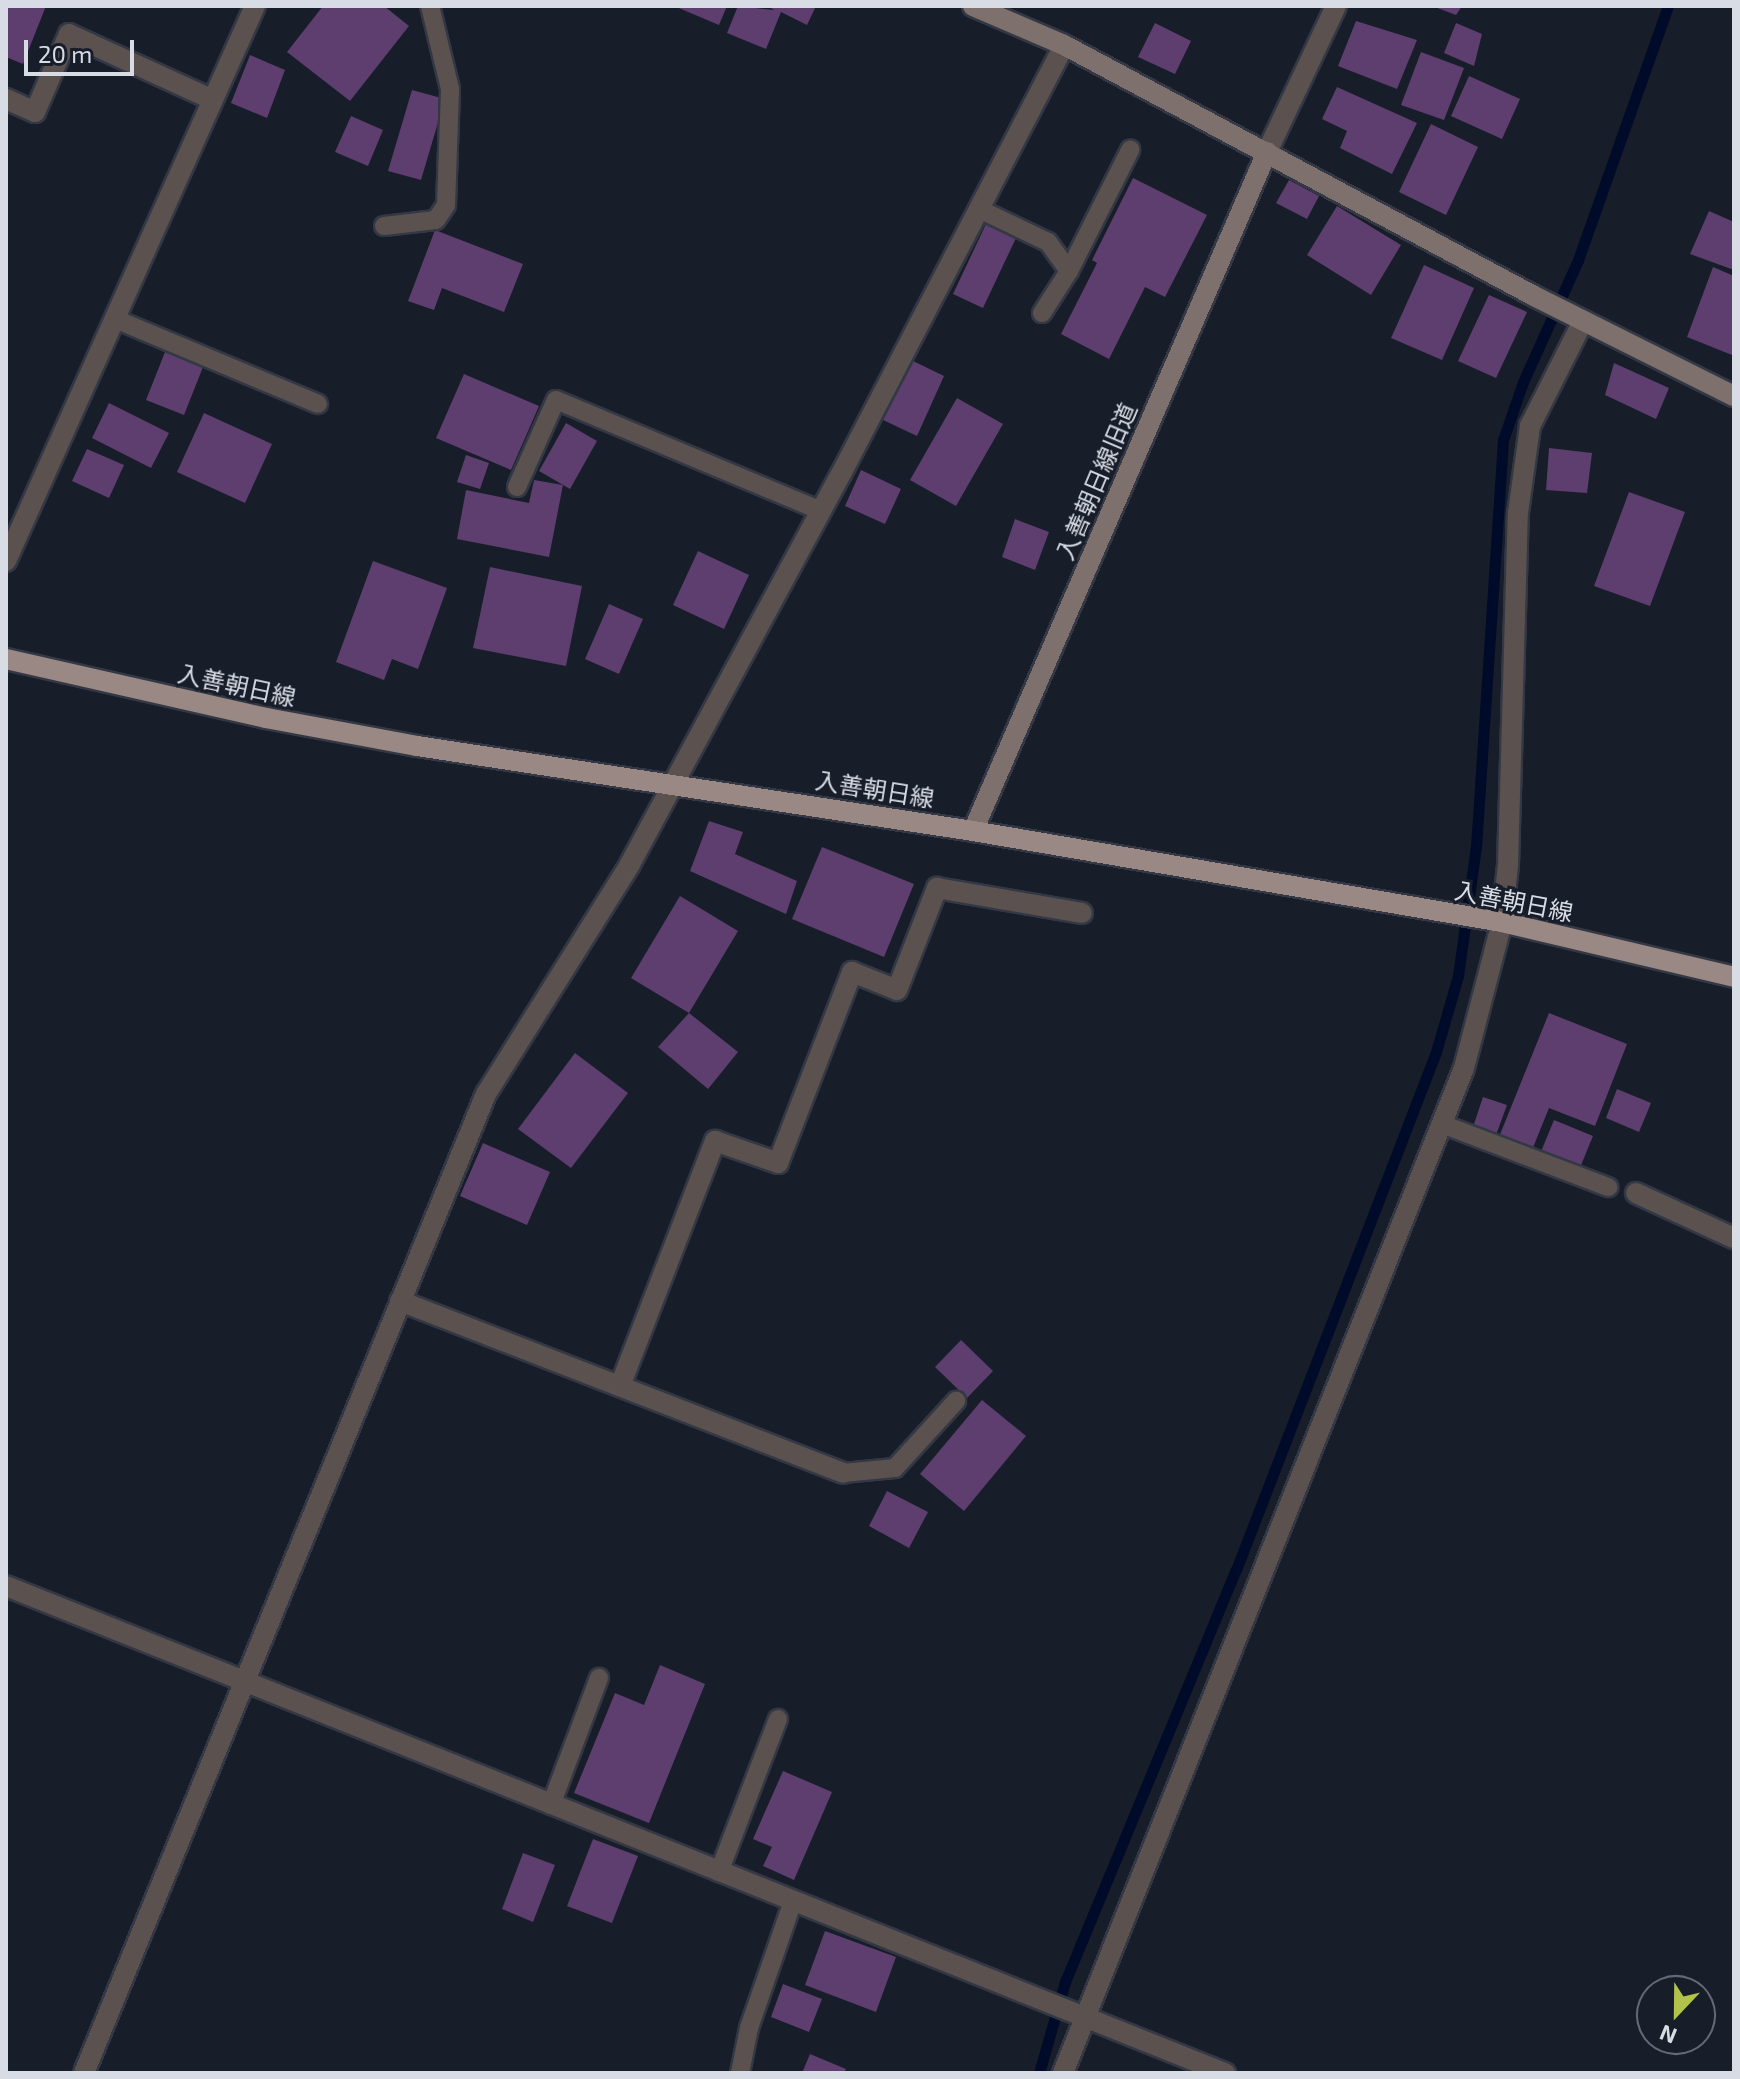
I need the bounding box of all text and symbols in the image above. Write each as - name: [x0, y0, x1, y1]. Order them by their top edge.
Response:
- scale bar: [28, 24, 138, 74]
- text: 20 m: [38, 39, 92, 68]
- street label: 入善朝日線旧道: [1050, 398, 1142, 564]
- street label: 入善朝日線: [175, 658, 299, 712]
- street label: 入善朝日線: [813, 765, 937, 813]
- street label: 入善朝日線: [1452, 875, 1576, 927]
- north arrow: [1636, 1975, 1716, 2055]
- text: N: [1656, 2020, 1680, 2050]

